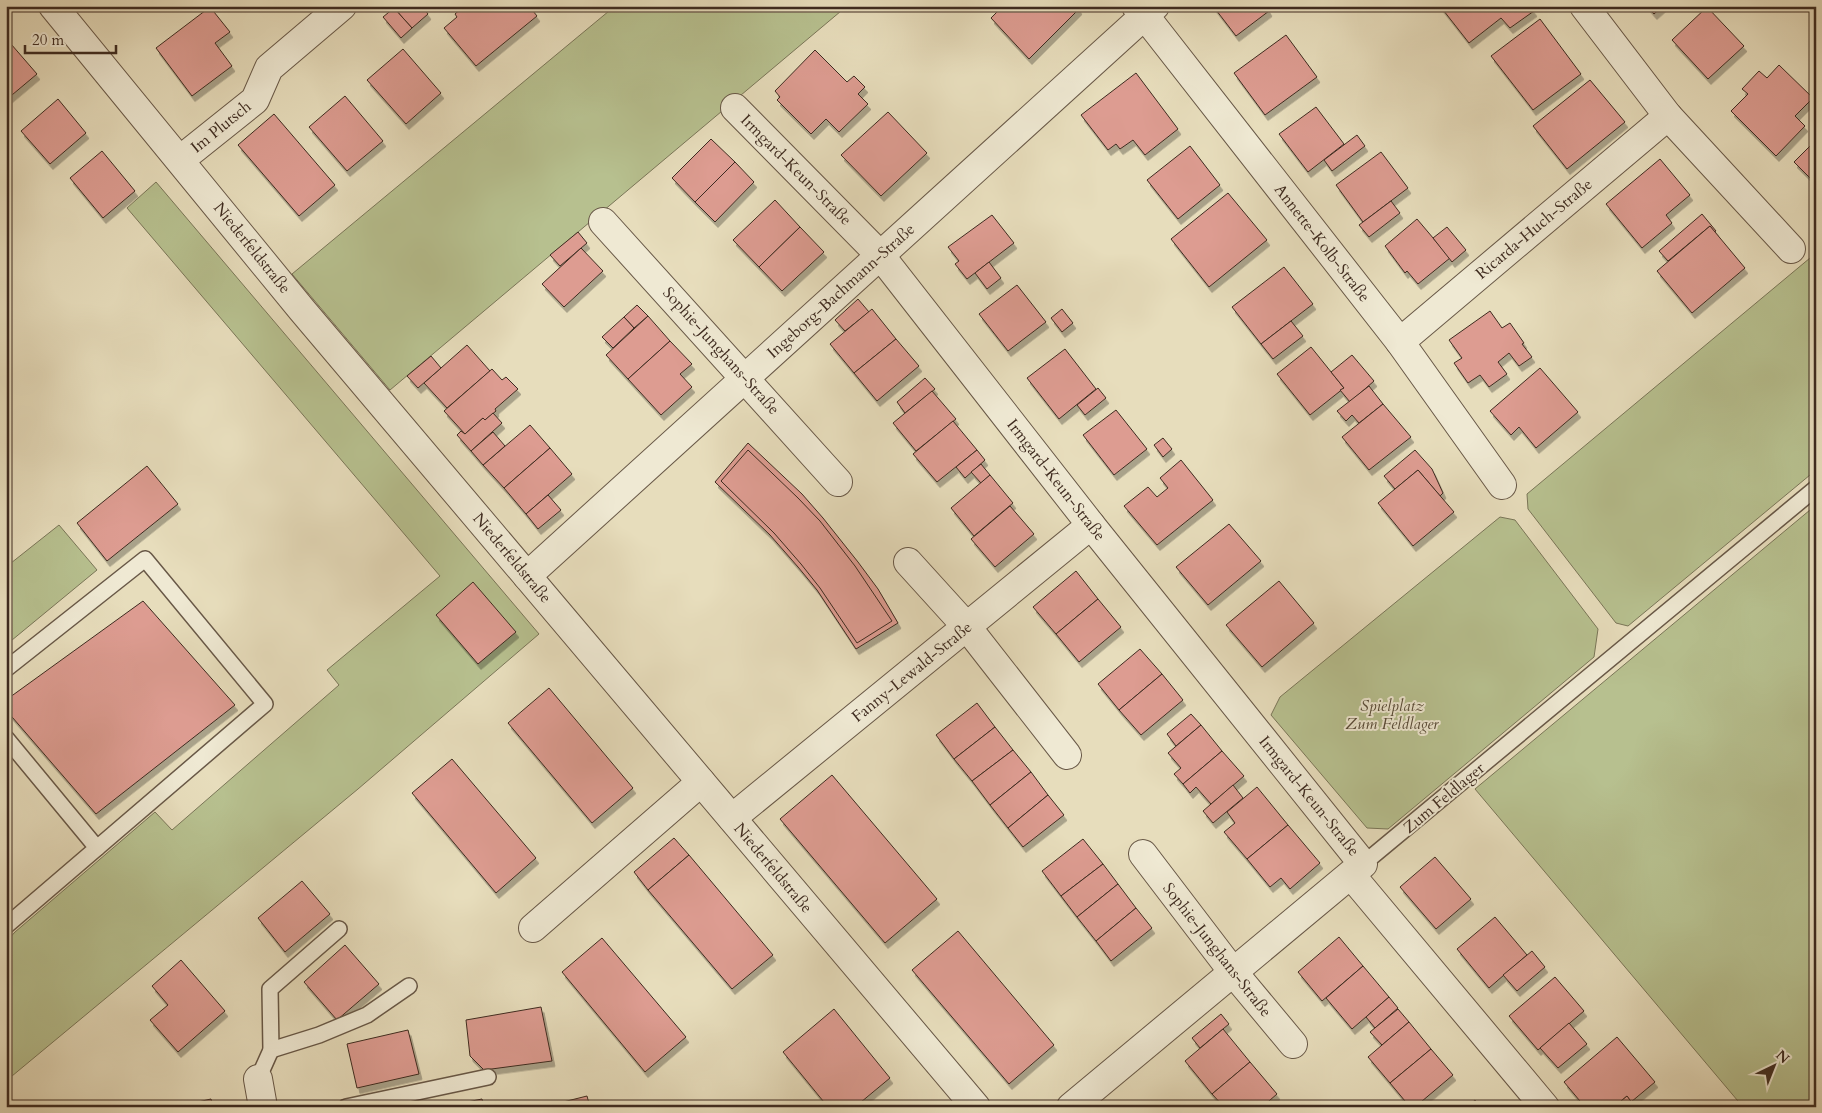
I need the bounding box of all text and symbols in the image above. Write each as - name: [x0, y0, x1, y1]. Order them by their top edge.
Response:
- scale bar: [25, 22, 116, 54]
- text: 20 m: [32, 30, 64, 50]
- street label: Im Plutsch: [186, 96, 256, 158]
- street label: Irmgard-Keun-Straße: [736, 110, 856, 230]
- street label: Ricarda-Huch-Straße: [1471, 174, 1597, 284]
- street label: Annette-Kolb-Straße: [1269, 179, 1375, 307]
- street label: Niederfeldstraße: [208, 198, 296, 298]
- street label: Ingeborg-Bachmann-Straße: [762, 219, 920, 363]
- street label: Sophie-Junghans-Straße: [658, 282, 784, 420]
- street label: Irmgard-Keun-Straße: [1001, 415, 1111, 545]
- street label: Niederfeldstraße: [468, 508, 556, 608]
- street label: Fanny-Lewald-Straße: [847, 617, 977, 727]
- park label: Spielplatz Zum Feldlager: [1345, 695, 1439, 735]
- street label: Irmgard-Keun-Straße: [1254, 731, 1364, 861]
- street label: Zum Feldlager: [1399, 757, 1490, 839]
- street label: Niederfeldstraße: [729, 818, 817, 918]
- street label: Sophie-Junghans-Straße: [1158, 878, 1276, 1022]
- north arrow: [1750, 1040, 1800, 1090]
- text: N: [1772, 1046, 1793, 1068]

